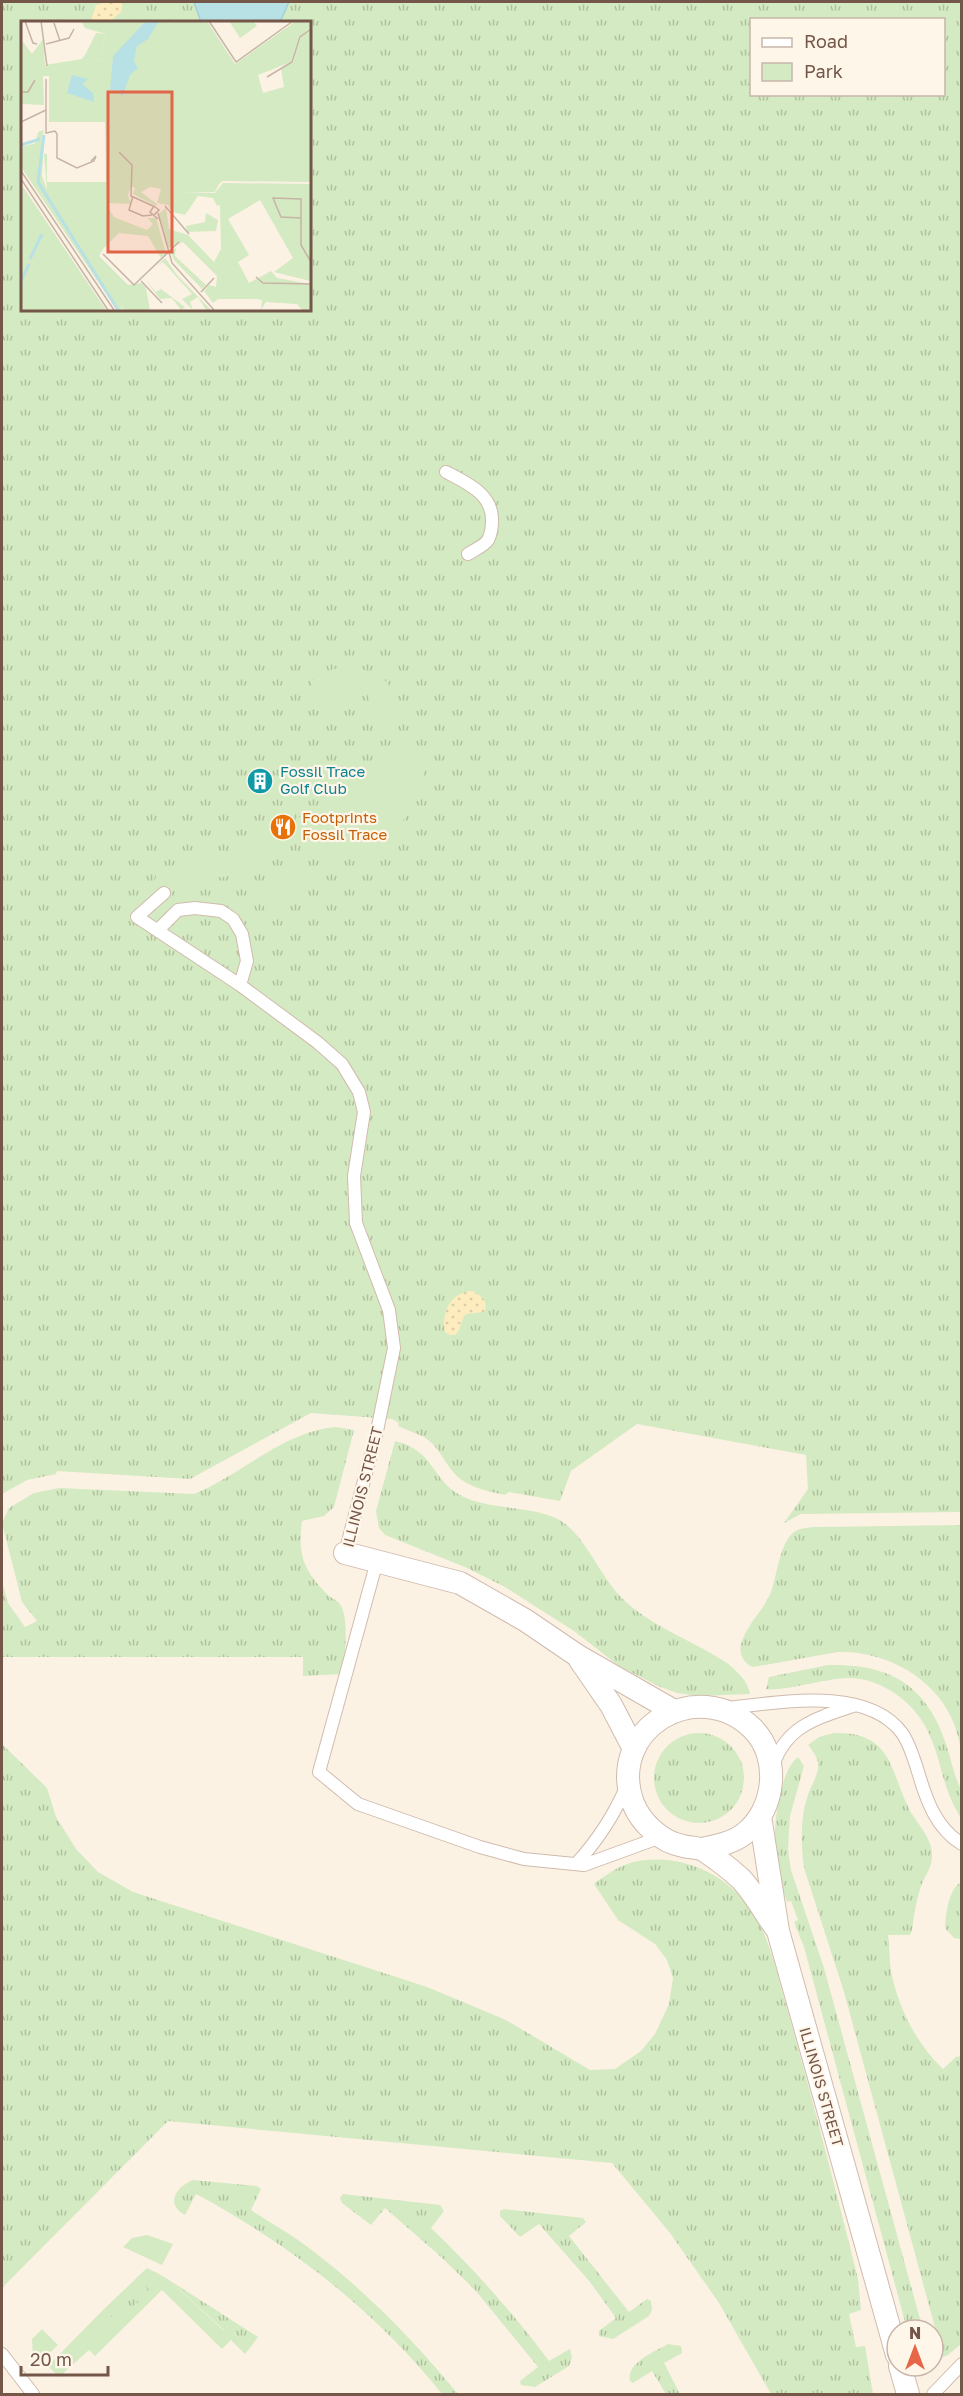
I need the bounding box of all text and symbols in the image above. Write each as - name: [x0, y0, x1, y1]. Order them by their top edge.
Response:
- legend: [750, 18, 945, 96]
- inset map: [21, 21, 310, 310]
- text: Road: [804, 30, 848, 52]
- text: Park: [804, 60, 843, 82]
- place label: Fossil Trace Golf Club: [280, 762, 366, 797]
- building icon: Fossil Trace Golf Club: [245, 766, 275, 796]
- place label: Footprints Fossil Trace: [302, 808, 388, 843]
- restaurant icon: Footprints Fossil Trace: [268, 812, 298, 842]
- street label: ILLINOIS STREET: [338, 1425, 386, 1549]
- street label: ILLINOIS STREET: [796, 2025, 848, 2149]
- north arrow: [885, 2318, 945, 2378]
- text: N: [909, 2323, 921, 2343]
- scale bar: [21, 2339, 108, 2377]
- text: 20 m: [30, 2348, 72, 2370]

